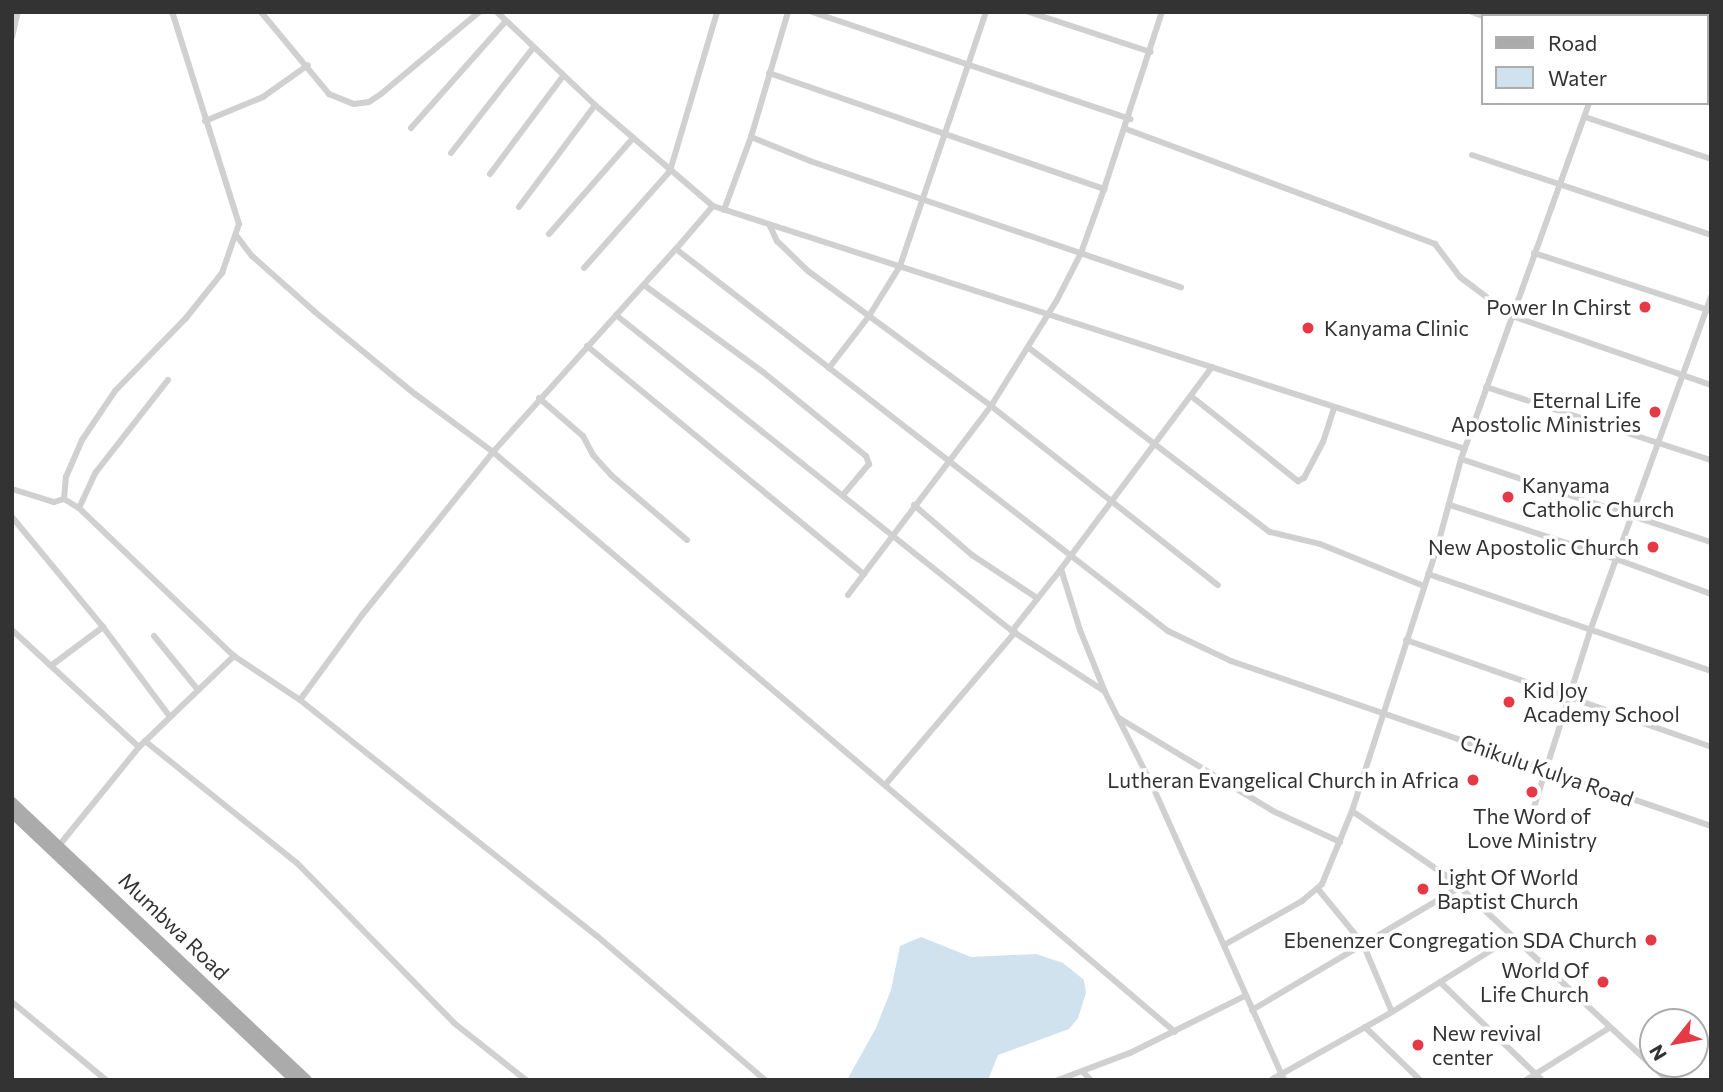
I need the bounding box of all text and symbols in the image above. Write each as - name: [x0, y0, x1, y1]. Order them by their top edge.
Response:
- legend: [1482, 14, 1709, 105]
- text: Road: [1548, 30, 1597, 55]
- text: Water: [1548, 65, 1607, 90]
- place label: Power In Chirst: [1486, 294, 1631, 320]
- marker: Power In Chirst: [1637, 299, 1653, 315]
- place label: Kanyama Clinic: [1324, 315, 1469, 341]
- marker: Kanyama Clinic: [1298, 318, 1318, 338]
- place label: Eternal Life Apostolic Ministries: [1451, 387, 1641, 437]
- marker: Eternal Life Apostolic Ministries: [1647, 404, 1663, 420]
- place label: Kanyama Catholic Church: [1522, 472, 1674, 522]
- marker: Kanyama Catholic Church: [1500, 489, 1516, 505]
- place label: New Apostolic Church: [1428, 534, 1639, 560]
- marker: New Apostolic Church: [1645, 539, 1661, 555]
- place label: Kid Joy Academy School: [1523, 677, 1680, 727]
- marker: Kid Joy Academy School: [1501, 694, 1517, 710]
- street label: Chikulu Kulya Road: [1457, 729, 1637, 811]
- place label: Lutheran Evangelical Church in Africa: [1107, 767, 1459, 793]
- marker: Lutheran Evangelical Church in Africa: [1465, 772, 1481, 788]
- marker: The Word of Love Ministry: [1524, 784, 1540, 800]
- place label: The Word of Love Ministry: [1467, 803, 1597, 853]
- place label: Light Of World Baptist Church: [1437, 864, 1579, 914]
- street label: Mumbwa Road: [114, 867, 234, 985]
- marker: Light Of World Baptist Church: [1415, 881, 1431, 897]
- place label: Ebenenzer Congregation SDA Church: [1283, 927, 1637, 953]
- marker: Ebenenzer Congregation SDA Church: [1643, 932, 1659, 948]
- place label: World Of Life Church: [1480, 957, 1589, 1007]
- marker: World Of Life Church: [1595, 974, 1611, 990]
- north arrow: [1639, 1008, 1709, 1078]
- place label: New revival center: [1432, 1020, 1541, 1070]
- marker: New revival center: [1410, 1037, 1426, 1053]
- text: N: [1644, 1041, 1671, 1065]

